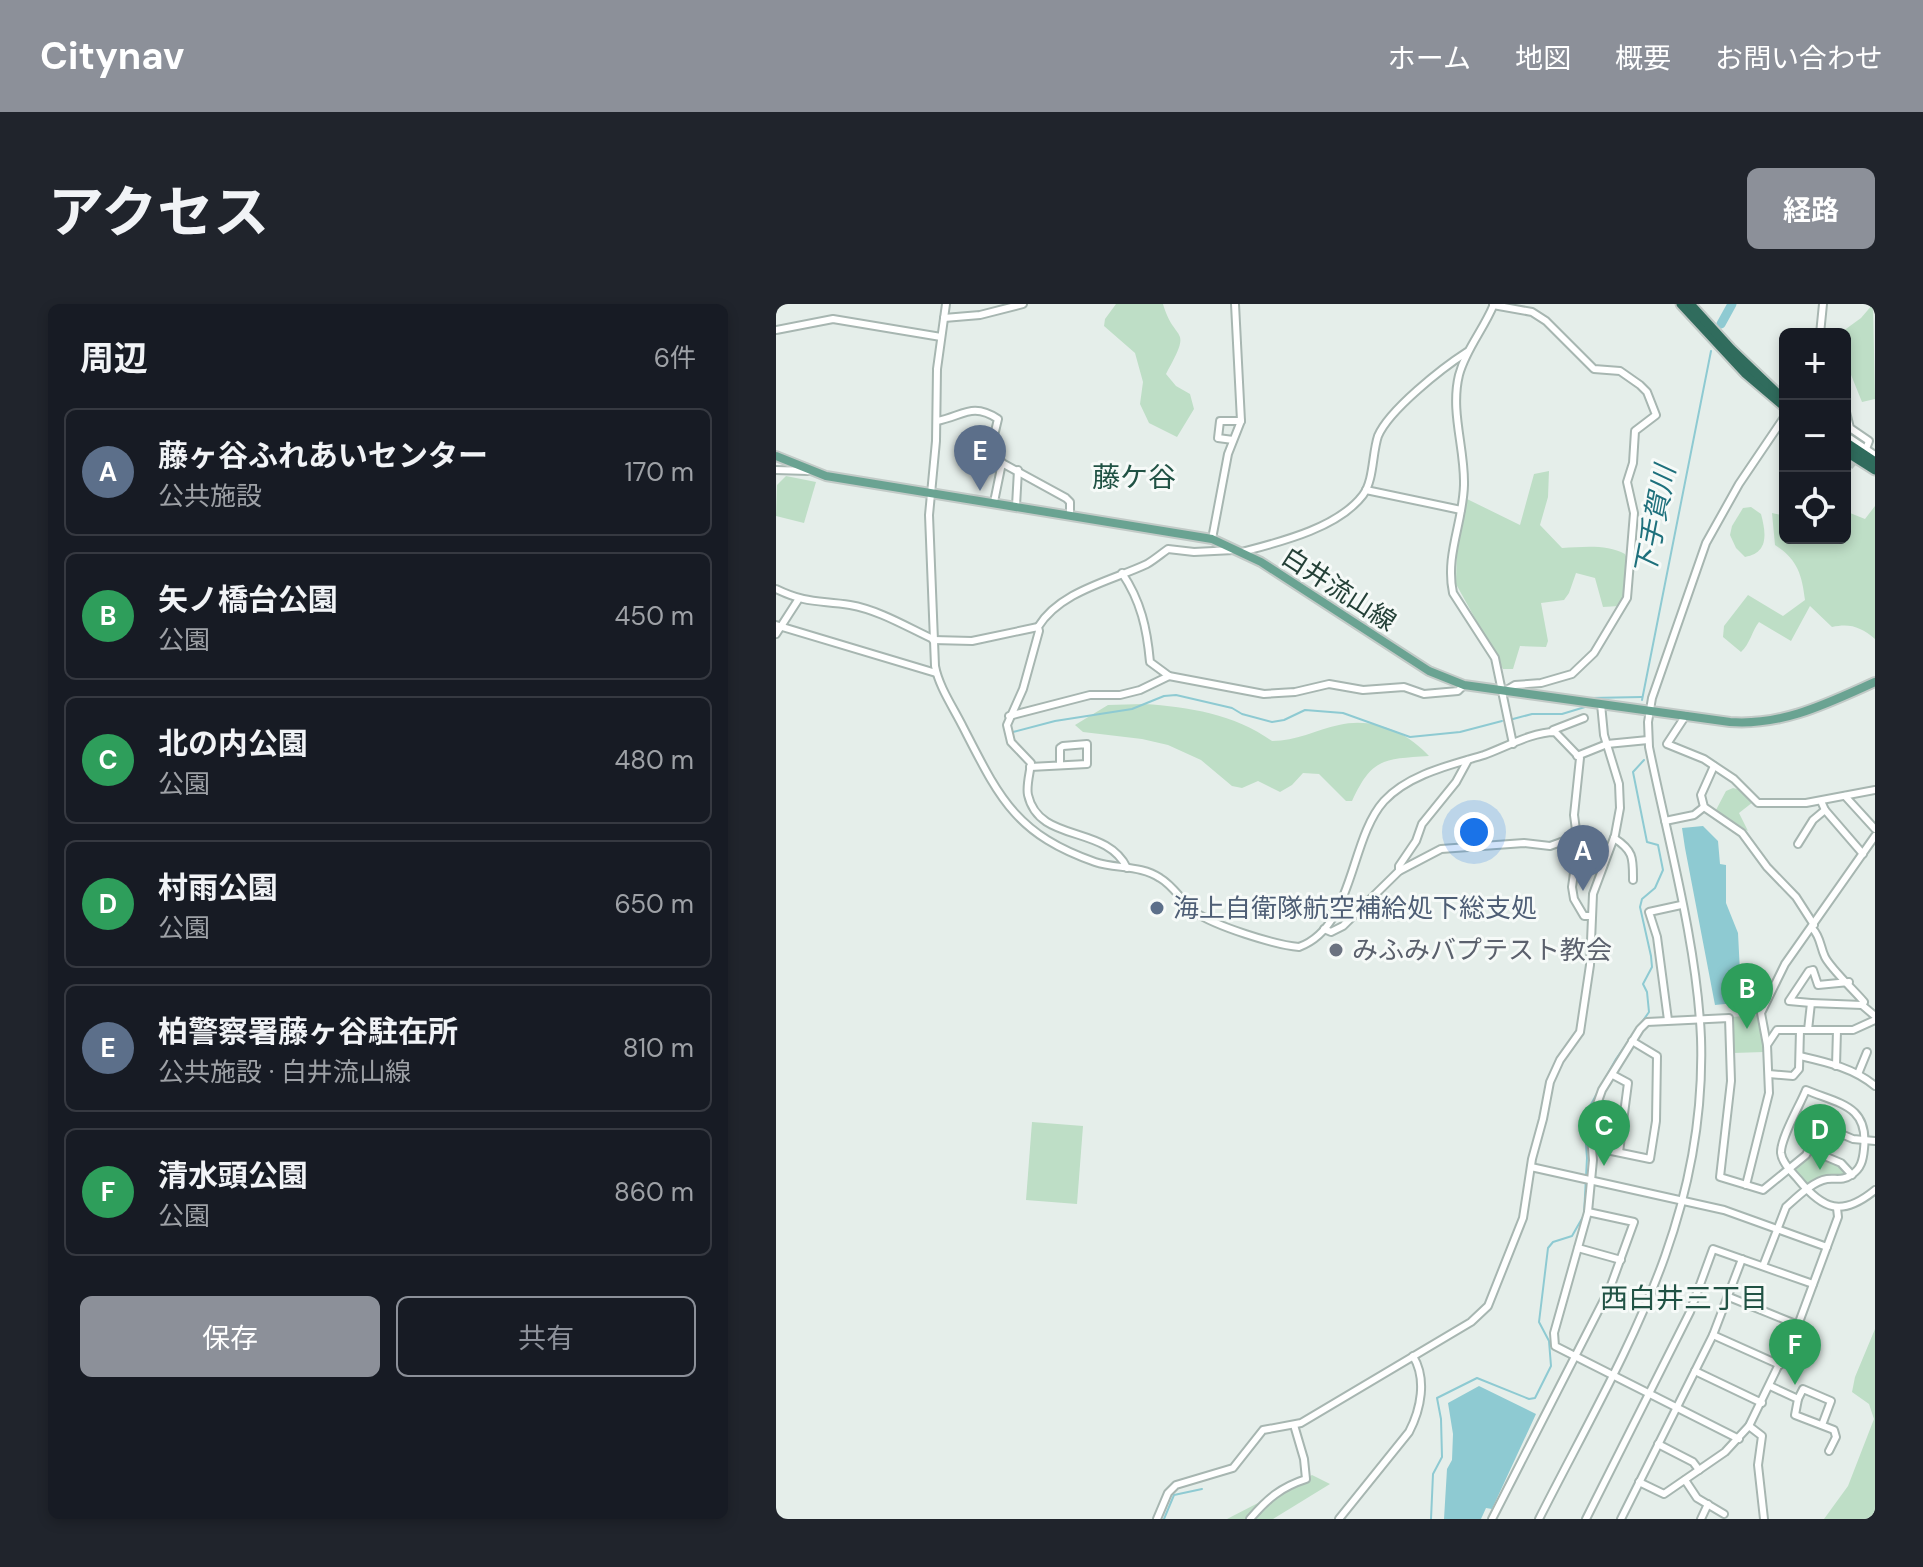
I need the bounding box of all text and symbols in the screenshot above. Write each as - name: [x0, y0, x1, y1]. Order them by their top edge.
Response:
- text: Citynav: [40, 31, 184, 81]
- text: ホーム: [1388, 40, 1471, 77]
- text: 地図: [1515, 40, 1571, 77]
- text: 概要: [1615, 40, 1671, 77]
- text: お問い合わせ: [1715, 40, 1883, 77]
- button: 経路: [1747, 168, 1875, 249]
- text: アクセス: [48, 176, 269, 249]
- map controls: [1779, 328, 1851, 544]
- button: +: [1779, 328, 1851, 400]
- text: 周辺: [80, 336, 148, 381]
- text: 6件: [654, 341, 696, 375]
- button: −: [1779, 400, 1851, 472]
- pin: E: [954, 425, 1006, 491]
- text: 藤ヶ谷ふれあいセンター: [158, 436, 488, 475]
- text: A: [99, 455, 117, 489]
- text: 170 m: [625, 455, 694, 489]
- district label: 藤ケ谷: [1092, 459, 1176, 496]
- water label: 下手賀川: [1626, 460, 1684, 580]
- button: locate: [1779, 472, 1851, 544]
- text: 公共施設: [158, 479, 262, 513]
- street label: 白井流山線: [1275, 539, 1403, 639]
- text: 矢ノ橋台公園: [158, 580, 338, 619]
- text: B: [100, 599, 116, 633]
- text: 450 m: [614, 599, 694, 633]
- text: 公園: [158, 623, 210, 657]
- text: 北の内公園: [158, 724, 308, 763]
- text: C: [98, 743, 118, 777]
- text: 480 m: [615, 743, 694, 777]
- text: 公園: [158, 767, 210, 801]
- your location: [1454, 812, 1494, 852]
- pin: A: [1557, 825, 1609, 891]
- text: 村雨公園: [158, 868, 278, 907]
- text: D: [99, 887, 117, 921]
- text: 650 m: [614, 887, 694, 921]
- place label: 海上自衛隊航空補給処下総支処: [1173, 891, 1537, 925]
- marker: 海上自衛隊航空補給処下総支処: [1148, 899, 1166, 917]
- text: 公園: [158, 911, 210, 945]
- place label: みふみバプテスト教会: [1352, 933, 1612, 967]
- marker: みふみバプテスト教会: [1327, 941, 1345, 959]
- pin: B: [1721, 963, 1773, 1029]
- text: 柏警察署藤ヶ谷駐在所: [158, 1012, 458, 1051]
- text: E: [100, 1031, 116, 1065]
- text: 810 m: [623, 1031, 694, 1065]
- text: 公共施設 · 白井流山線: [158, 1055, 411, 1089]
- pin: C: [1578, 1100, 1630, 1166]
- pin: D: [1794, 1104, 1846, 1170]
- text: 清水頭公園: [158, 1156, 308, 1195]
- text: F: [101, 1175, 115, 1209]
- text: 860 m: [614, 1175, 694, 1209]
- text: 公園: [158, 1199, 210, 1233]
- district label: 西白井三丁目: [1600, 1280, 1768, 1317]
- button: 保存: [80, 1296, 380, 1377]
- button: 共有: [396, 1296, 696, 1377]
- pin: F: [1769, 1319, 1821, 1385]

